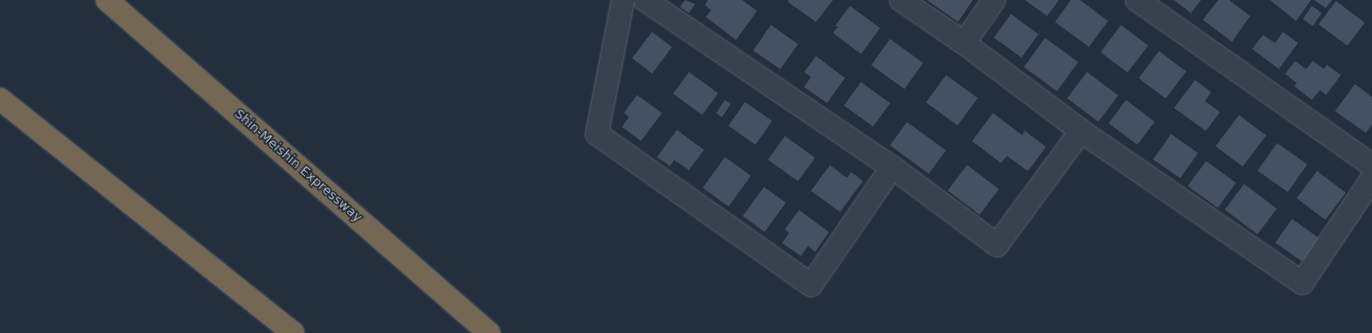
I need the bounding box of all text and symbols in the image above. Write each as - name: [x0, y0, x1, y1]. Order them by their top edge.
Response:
- street label: Shin-Meishin Expressway: [231, 106, 365, 226]

